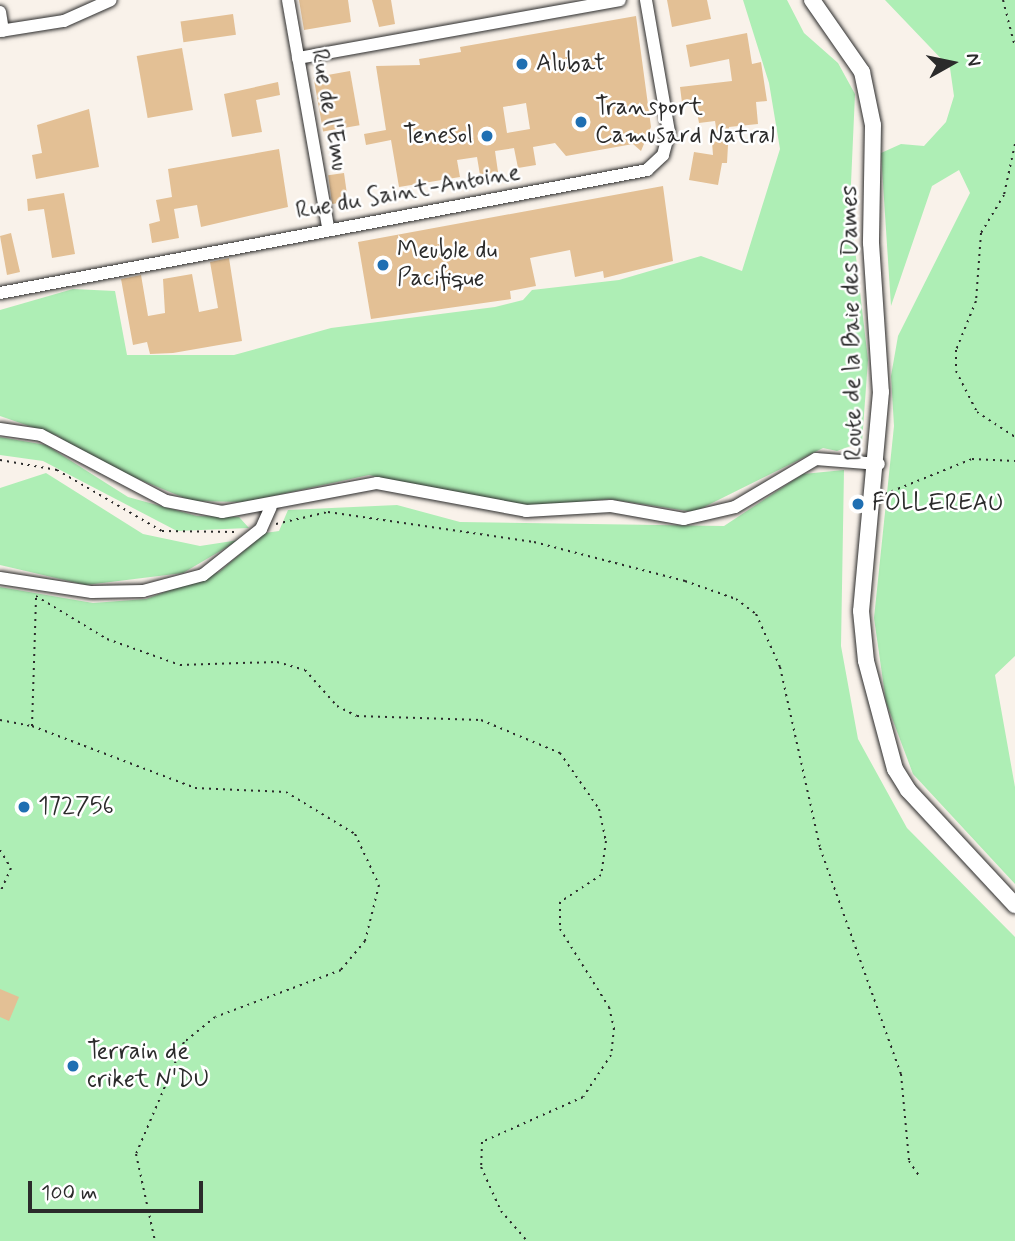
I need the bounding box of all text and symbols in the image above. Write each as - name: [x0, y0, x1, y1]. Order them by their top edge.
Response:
- north arrow: [917, 28, 987, 98]
- street label: Rue de l'Emu: [304, 46, 354, 174]
- place label: Alubat: [536, 50, 605, 78]
- text: N: [960, 51, 987, 68]
- marker: Alubat: [514, 56, 530, 72]
- place label: Transport Camusard Natral: [595, 94, 773, 150]
- marker: Transport Camusard Natral: [573, 114, 589, 130]
- place label: Tenesol: [403, 122, 473, 150]
- marker: Tenesol: [479, 128, 495, 144]
- street label: Rue du Saint-Antoine: [298, 159, 518, 225]
- street label: Route de la Baie des Dames: [835, 185, 869, 461]
- place label: Meuble du Pacifique: [397, 237, 497, 293]
- marker: Meuble du Pacifique: [375, 257, 391, 273]
- place label: FOLLEREAU: [872, 490, 1004, 518]
- marker: FOLLEREAU: [850, 496, 866, 512]
- place label: 172756: [38, 793, 114, 821]
- marker: 172756: [16, 799, 32, 815]
- place label: Terrain de criket N'DU: [87, 1038, 209, 1094]
- marker: Terrain de criket N'DU: [65, 1058, 81, 1074]
- scale bar: [32, 1168, 206, 1212]
- text: 100 m: [41, 1179, 97, 1207]

